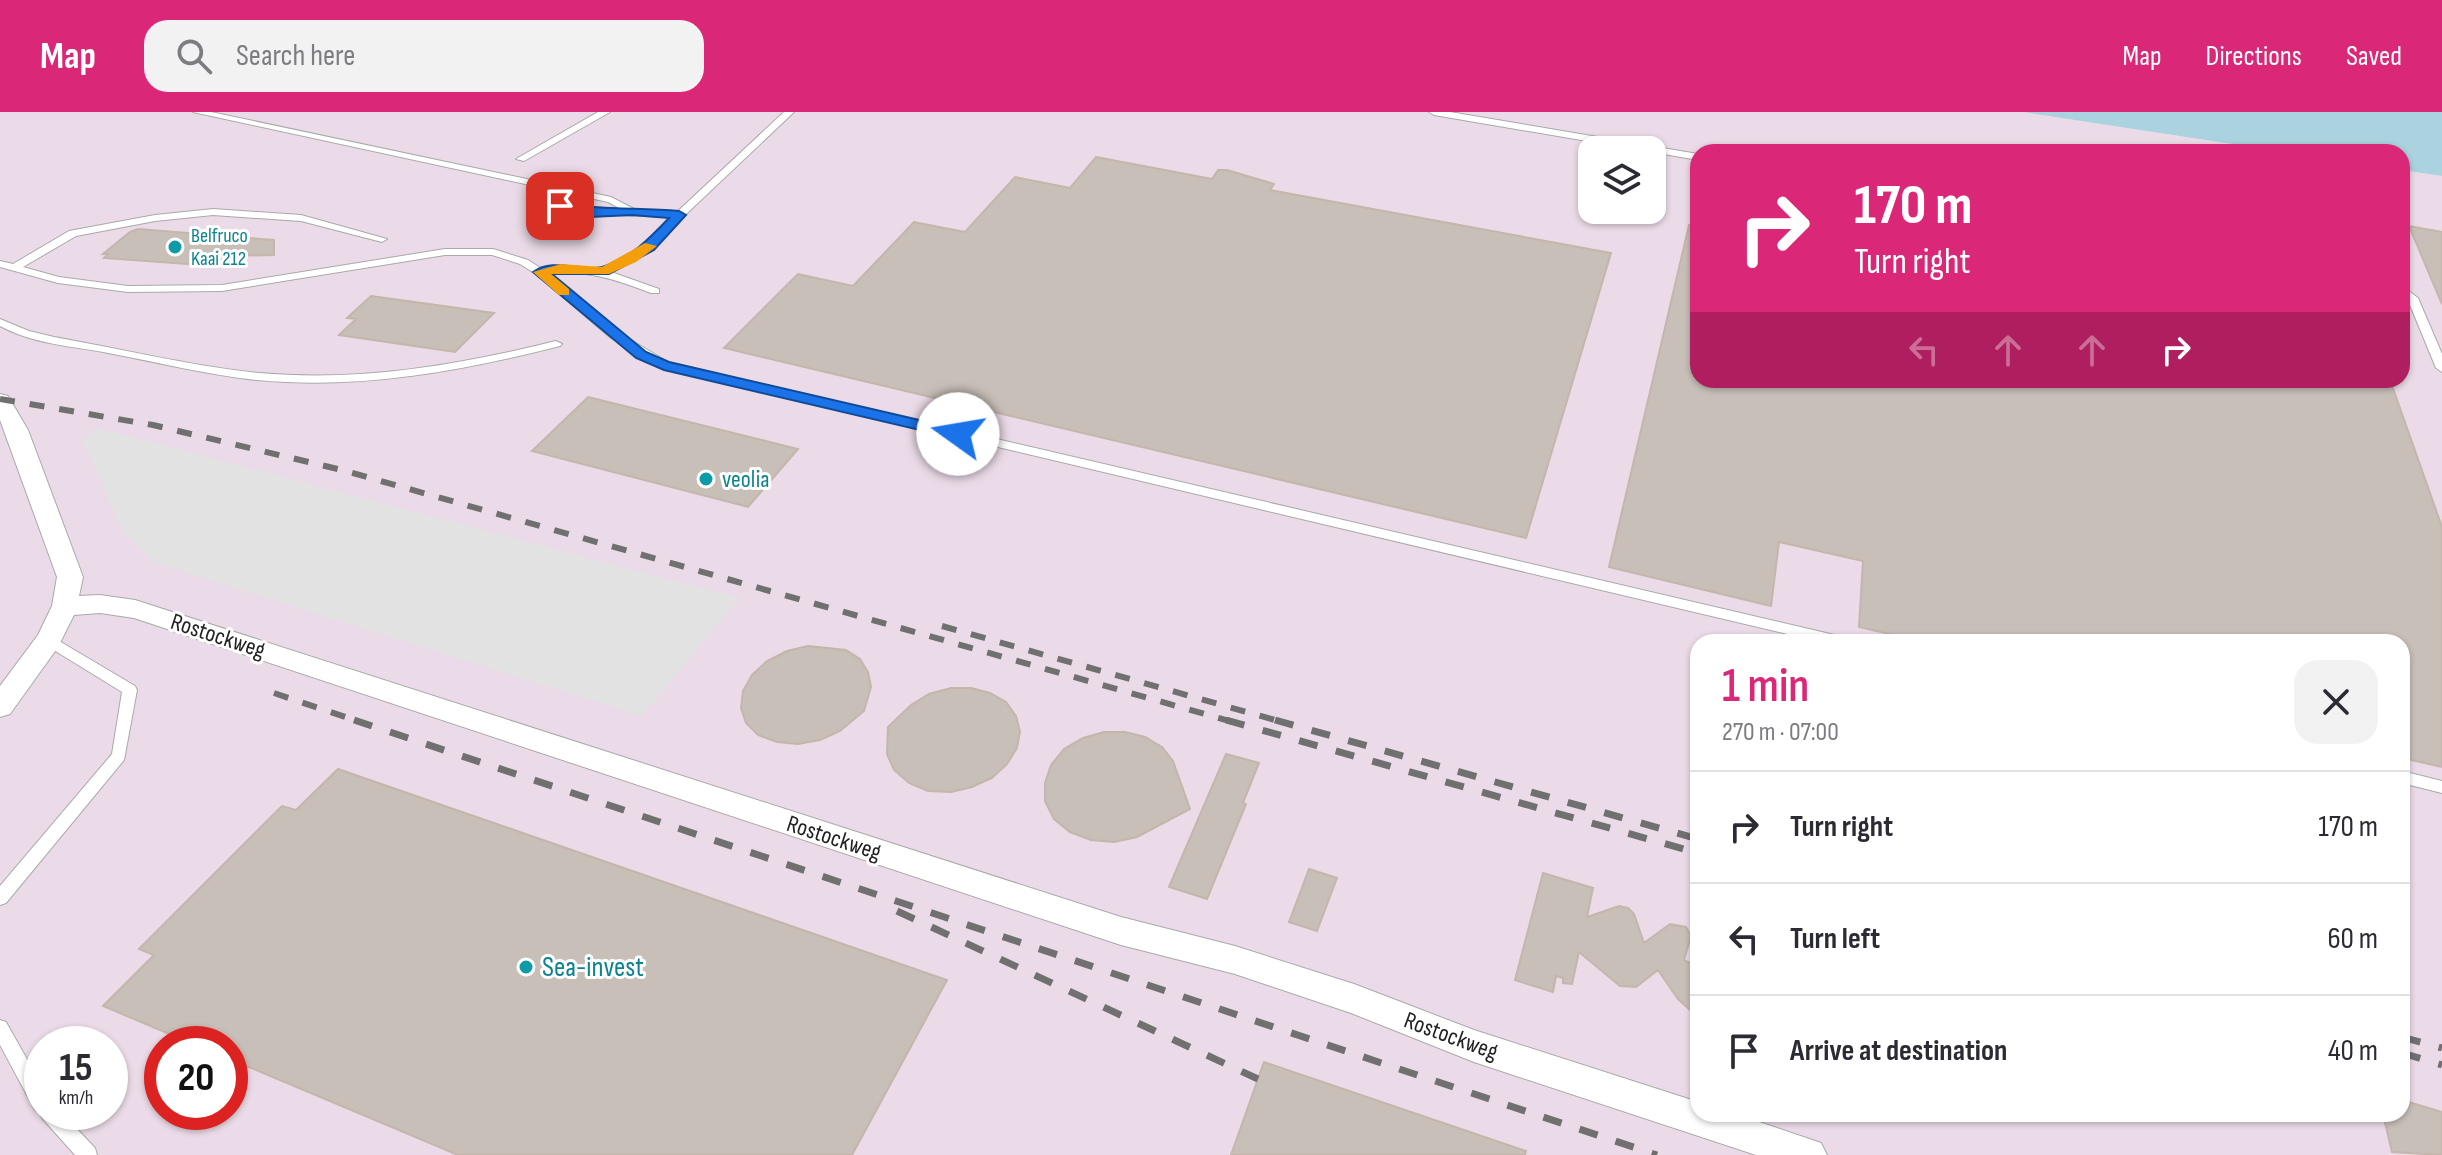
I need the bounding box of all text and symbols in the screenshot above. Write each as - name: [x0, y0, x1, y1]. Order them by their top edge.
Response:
- search box: [144, 20, 704, 92]
- text: Map: [40, 34, 96, 79]
- icon: search: [172, 34, 216, 78]
- text: Search here: [236, 38, 355, 74]
- text: Map: [2123, 40, 2162, 73]
- text: Directions: [2206, 40, 2302, 73]
- text: Saved: [2346, 40, 2402, 73]
- map controls: [1578, 136, 1666, 224]
- button: layers: [1578, 136, 1666, 224]
- pin: [526, 172, 594, 240]
- text: 170 m: [1854, 173, 1972, 240]
- icon: right: [1722, 176, 1826, 280]
- icon: arrive: [538, 184, 582, 228]
- place label: Belfruco Kaai 212: [191, 224, 248, 271]
- marker: Belfruco Kaai 212: [166, 238, 184, 256]
- text: Turn right: [1854, 241, 1971, 284]
- icon: left: [1902, 328, 1946, 372]
- icon: ahead: [1986, 328, 2030, 372]
- icon: ahead: [2070, 328, 2114, 372]
- icon: right: [2154, 328, 2198, 372]
- position arrow: [916, 392, 1000, 476]
- place label: veolia: [722, 465, 769, 494]
- marker: veolia: [697, 470, 715, 488]
- street label: Rostockweg: [167, 607, 269, 665]
- text: 1 min: [1722, 658, 1809, 715]
- button: close: [2294, 660, 2378, 744]
- text: 270 m · 07:00: [1722, 717, 1839, 748]
- icon: right: [1722, 805, 1766, 849]
- street label: Rostockweg: [783, 809, 885, 867]
- text: Turn right: [1790, 809, 1893, 845]
- text: 170 m: [2318, 809, 2378, 845]
- icon: left: [1722, 917, 1766, 961]
- text: Turn left: [1790, 921, 1880, 957]
- text: 60 m: [2327, 921, 2378, 957]
- place label: Sea-invest: [542, 951, 644, 984]
- marker: Sea-invest: [517, 958, 535, 976]
- street label: Rostockweg: [1400, 1006, 1502, 1066]
- speed limit sign: 20: [144, 1026, 248, 1130]
- icon: arrive: [1722, 1029, 1766, 1073]
- text: Arrive at destination: [1790, 1033, 2007, 1069]
- text: 40 m: [2328, 1033, 2378, 1069]
- text: 15: [59, 1044, 93, 1092]
- text: km/h: [59, 1086, 93, 1110]

